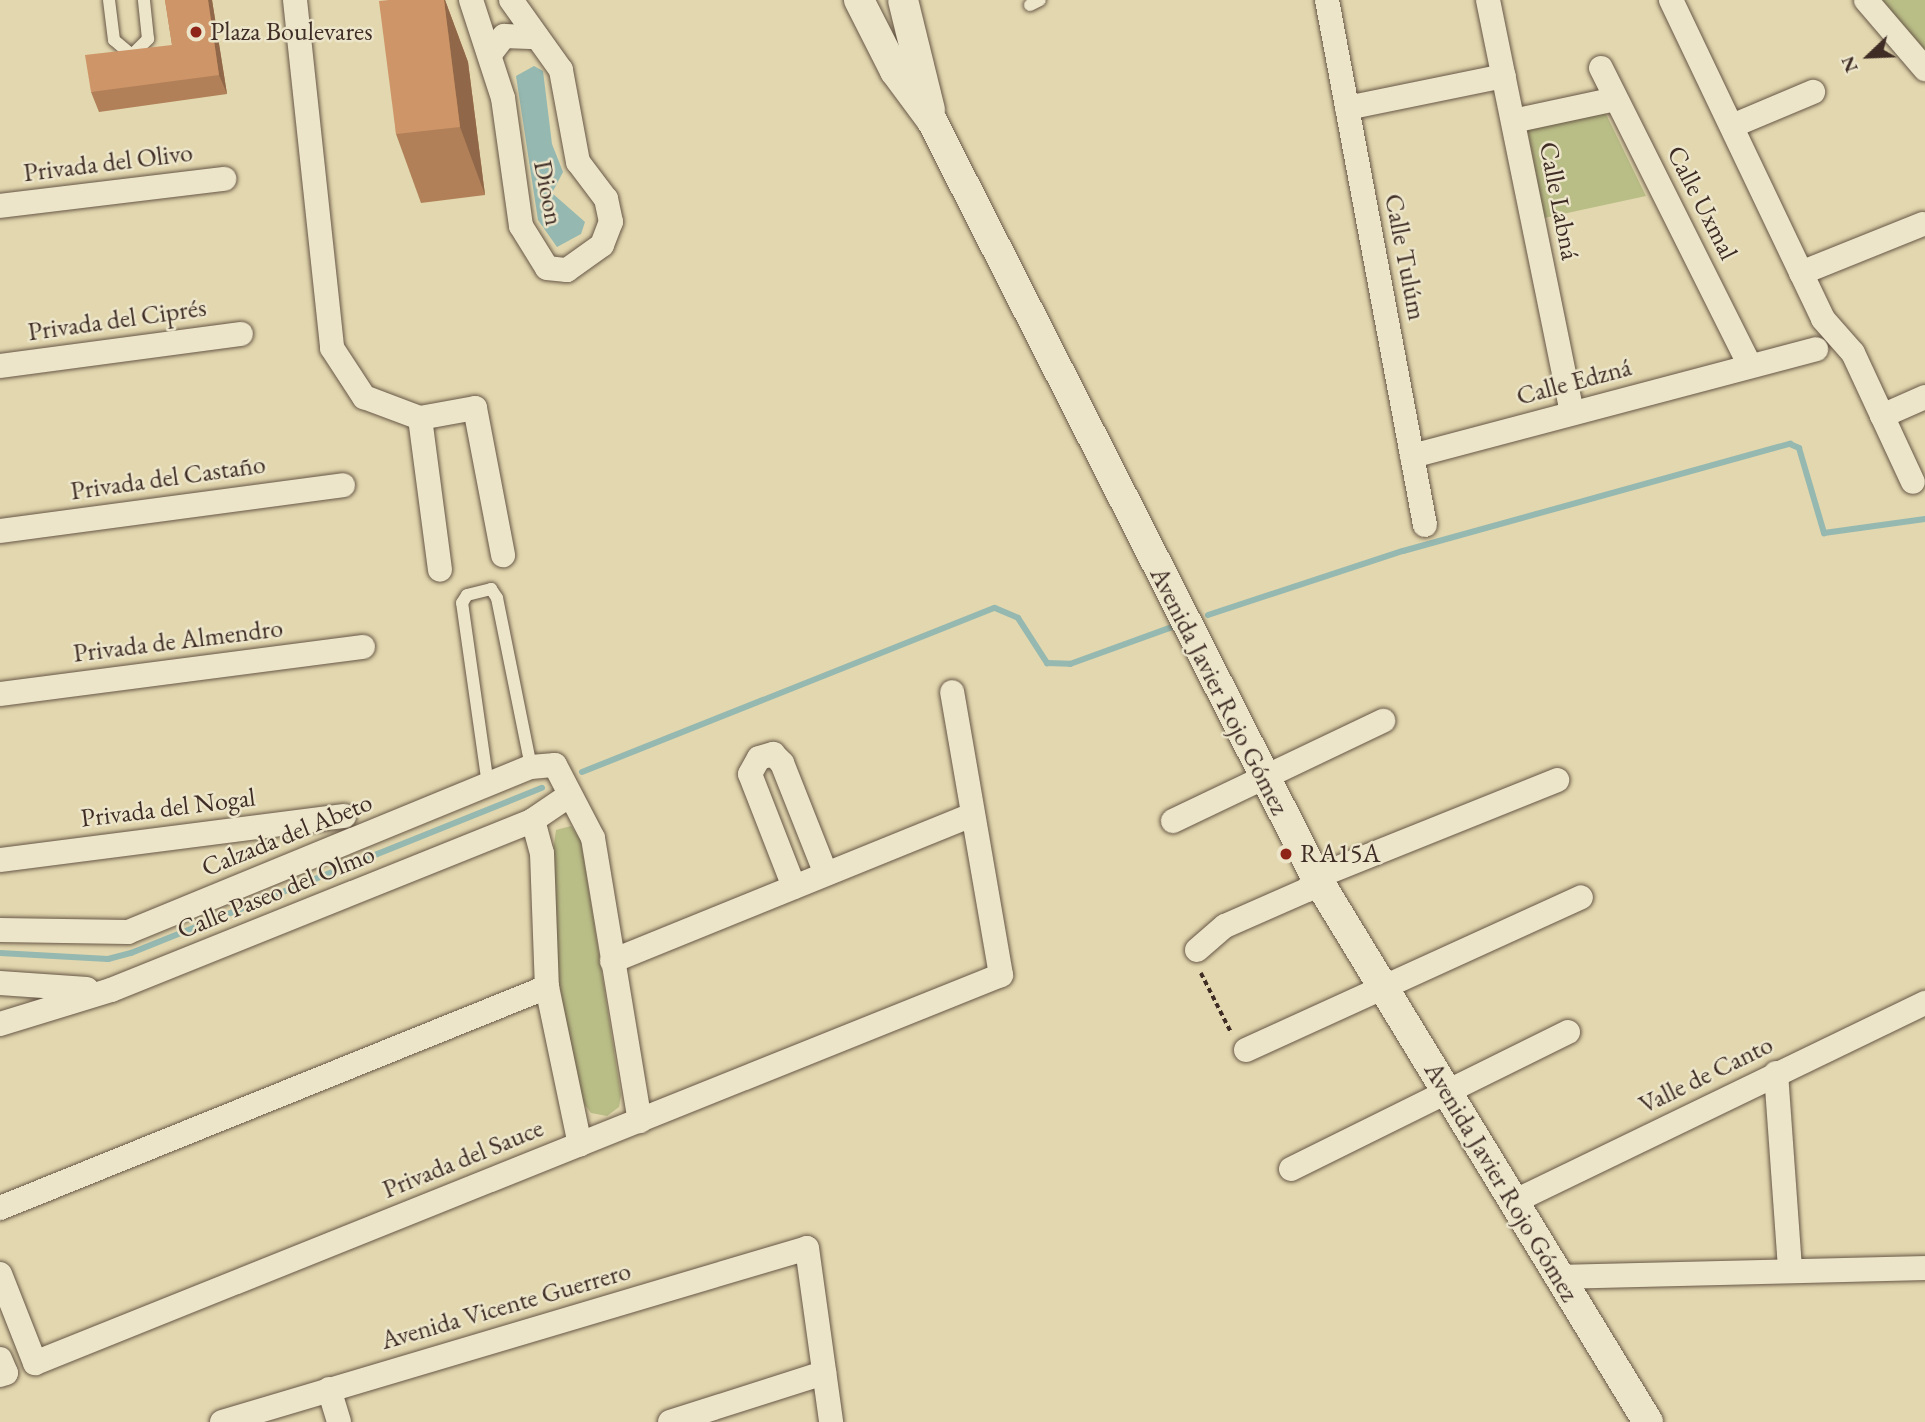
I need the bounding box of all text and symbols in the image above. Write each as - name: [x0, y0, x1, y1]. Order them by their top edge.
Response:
- place label: Plaza Boulevares: [210, 16, 373, 48]
- north arrow: [1834, 21, 1904, 91]
- marker: Plaza Boulevares: [188, 24, 204, 40]
- text: N: [1835, 52, 1864, 76]
- street label: Privada del Olivo: [22, 137, 194, 189]
- street label: Calle Labná: [1532, 139, 1586, 263]
- street label: Calle Uxmal: [1660, 141, 1744, 265]
- street label: Dioon: [526, 158, 570, 228]
- street label: Calle Tulúm: [1377, 191, 1433, 323]
- street label: Privada del Ciprés: [26, 292, 208, 348]
- street label: Calle Edzná: [1513, 352, 1635, 412]
- street label: Privada del Castaño: [68, 449, 268, 507]
- street label: Avenida Javier Rojo Gómez: [1143, 562, 1295, 820]
- street label: Privada de Almendro: [71, 613, 285, 669]
- street label: Privada del Nogal: [79, 782, 257, 834]
- street label: Calzada del Abeto: [197, 787, 377, 883]
- street label: Calle Paseo del Olmo: [173, 838, 379, 946]
- place label: RA15A: [1300, 838, 1381, 870]
- marker: RA15A: [1278, 846, 1294, 862]
- street label: Valle de Canto: [1634, 1029, 1778, 1121]
- street label: Avenida Javier Rojo Gómez: [1417, 1057, 1585, 1307]
- street label: Privada del Sauce: [378, 1113, 548, 1205]
- street label: Avenida Vicente Guerrero: [377, 1255, 635, 1357]

